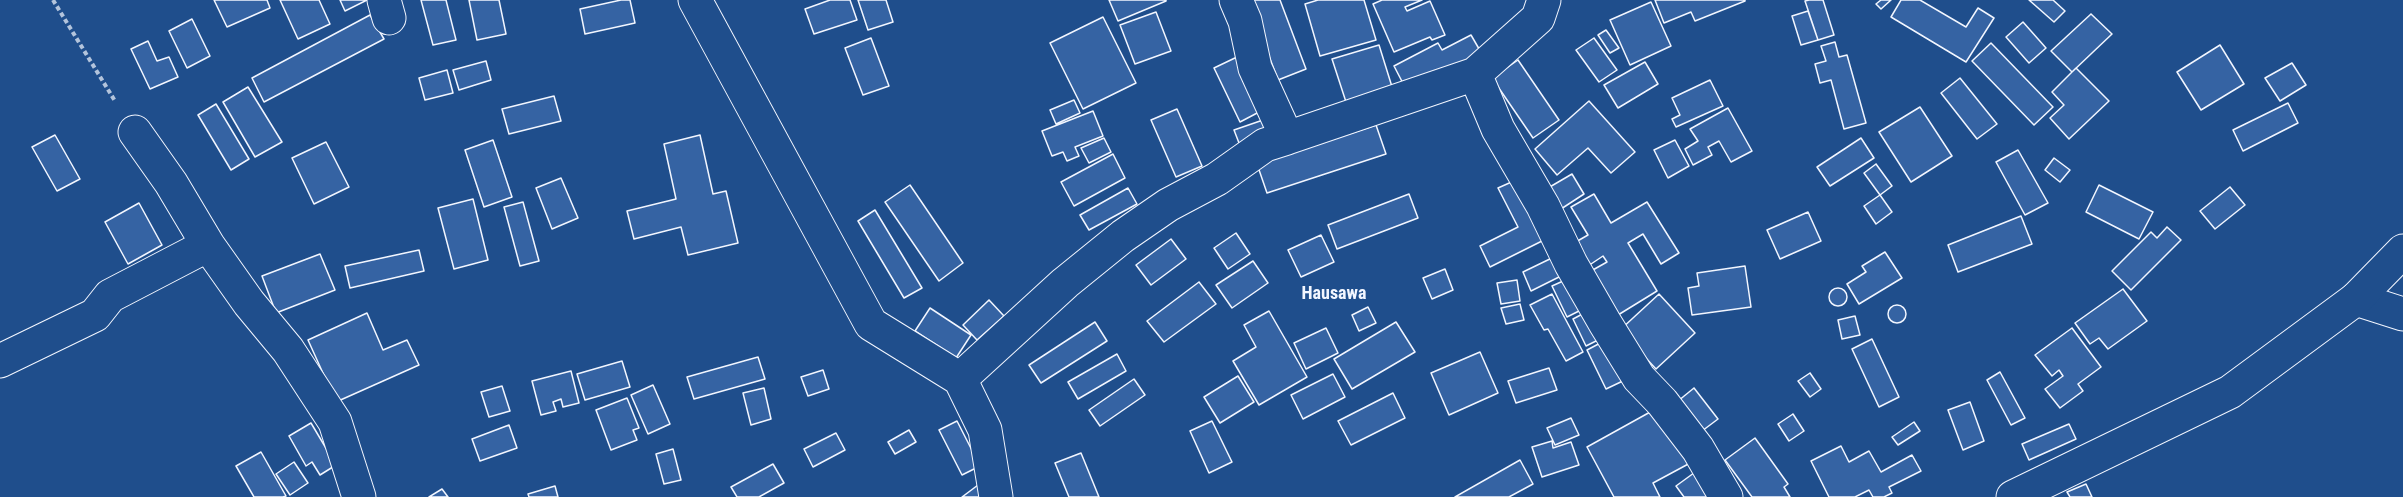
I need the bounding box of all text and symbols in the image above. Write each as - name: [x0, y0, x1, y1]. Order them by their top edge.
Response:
- district label: Hausawa: [1302, 283, 1366, 305]

